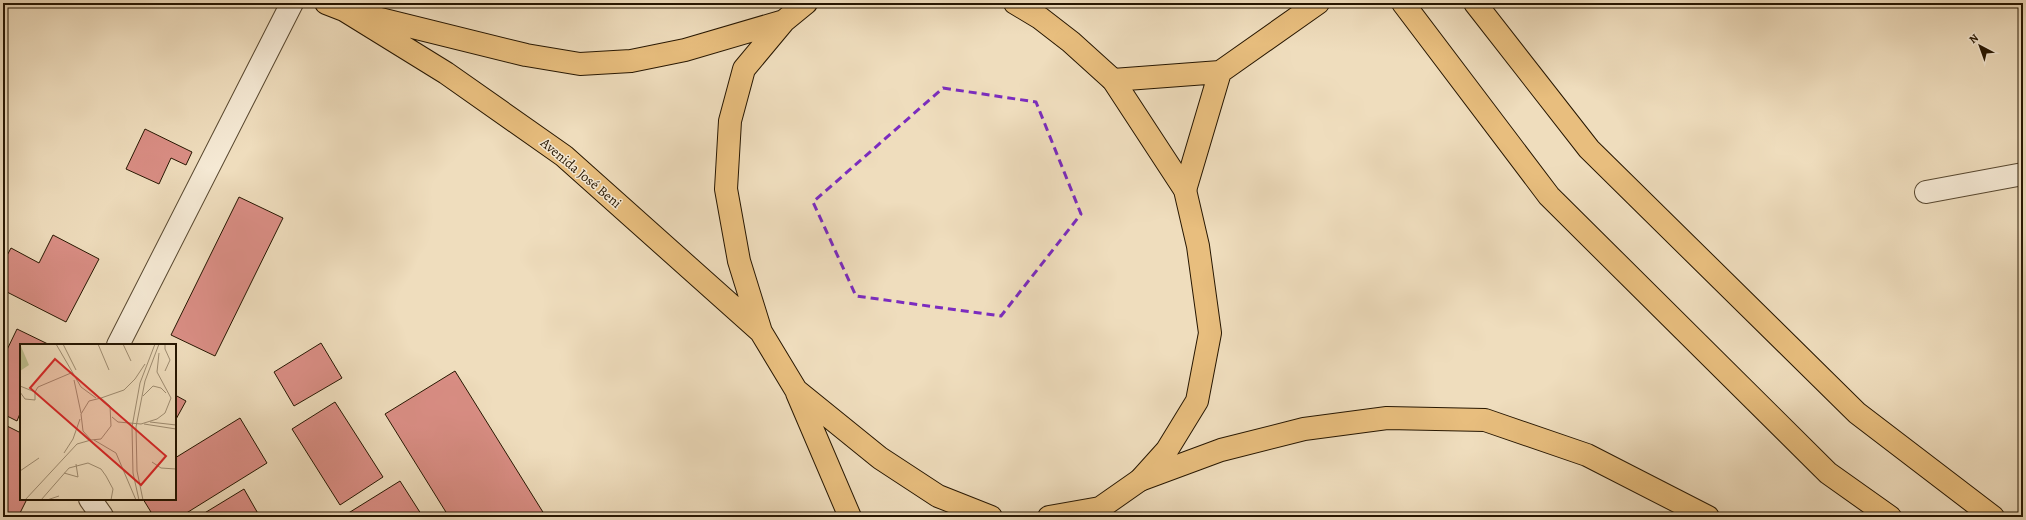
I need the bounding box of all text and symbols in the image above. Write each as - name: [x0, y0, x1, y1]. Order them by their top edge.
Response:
- north arrow: [1960, 26, 2000, 66]
- text: N: [1966, 31, 1982, 47]
- street label: Avenida José Beni: [536, 133, 626, 213]
- inset map: [20, 344, 176, 500]

